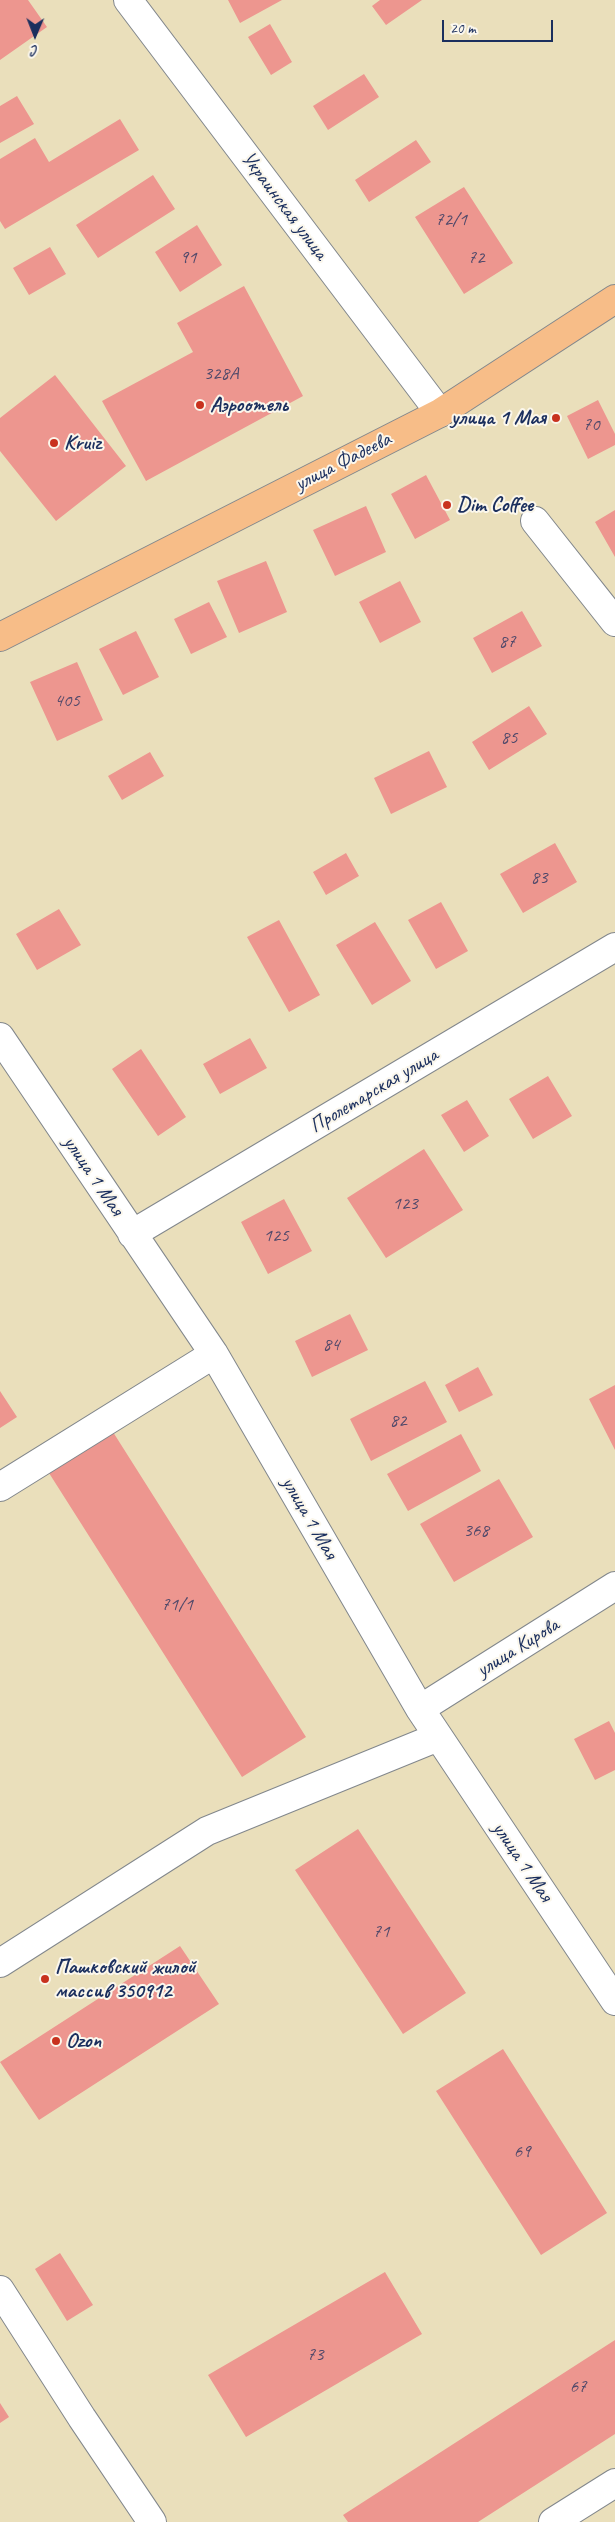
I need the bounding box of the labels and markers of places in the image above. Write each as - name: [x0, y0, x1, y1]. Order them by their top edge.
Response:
- place label: Аэроотель: [210, 392, 288, 418]
- marker: Аэроотель: [194, 399, 206, 411]
- place label: улица 1 Мая: [451, 405, 546, 431]
- marker: улица 1 Мая: [550, 412, 562, 424]
- place label: Kruiz: [64, 430, 101, 456]
- marker: Kruiz: [48, 437, 60, 449]
- place label: Dim Coffee: [457, 492, 533, 518]
- marker: Dim Coffee: [441, 499, 453, 511]
- place label: Пашковский жилой массив 350912: [55, 1954, 196, 2004]
- marker: Пашковский жилой массив 350912: [39, 1973, 51, 1985]
- place label: Ozon: [66, 2028, 101, 2054]
- marker: Ozon: [50, 2035, 62, 2047]

